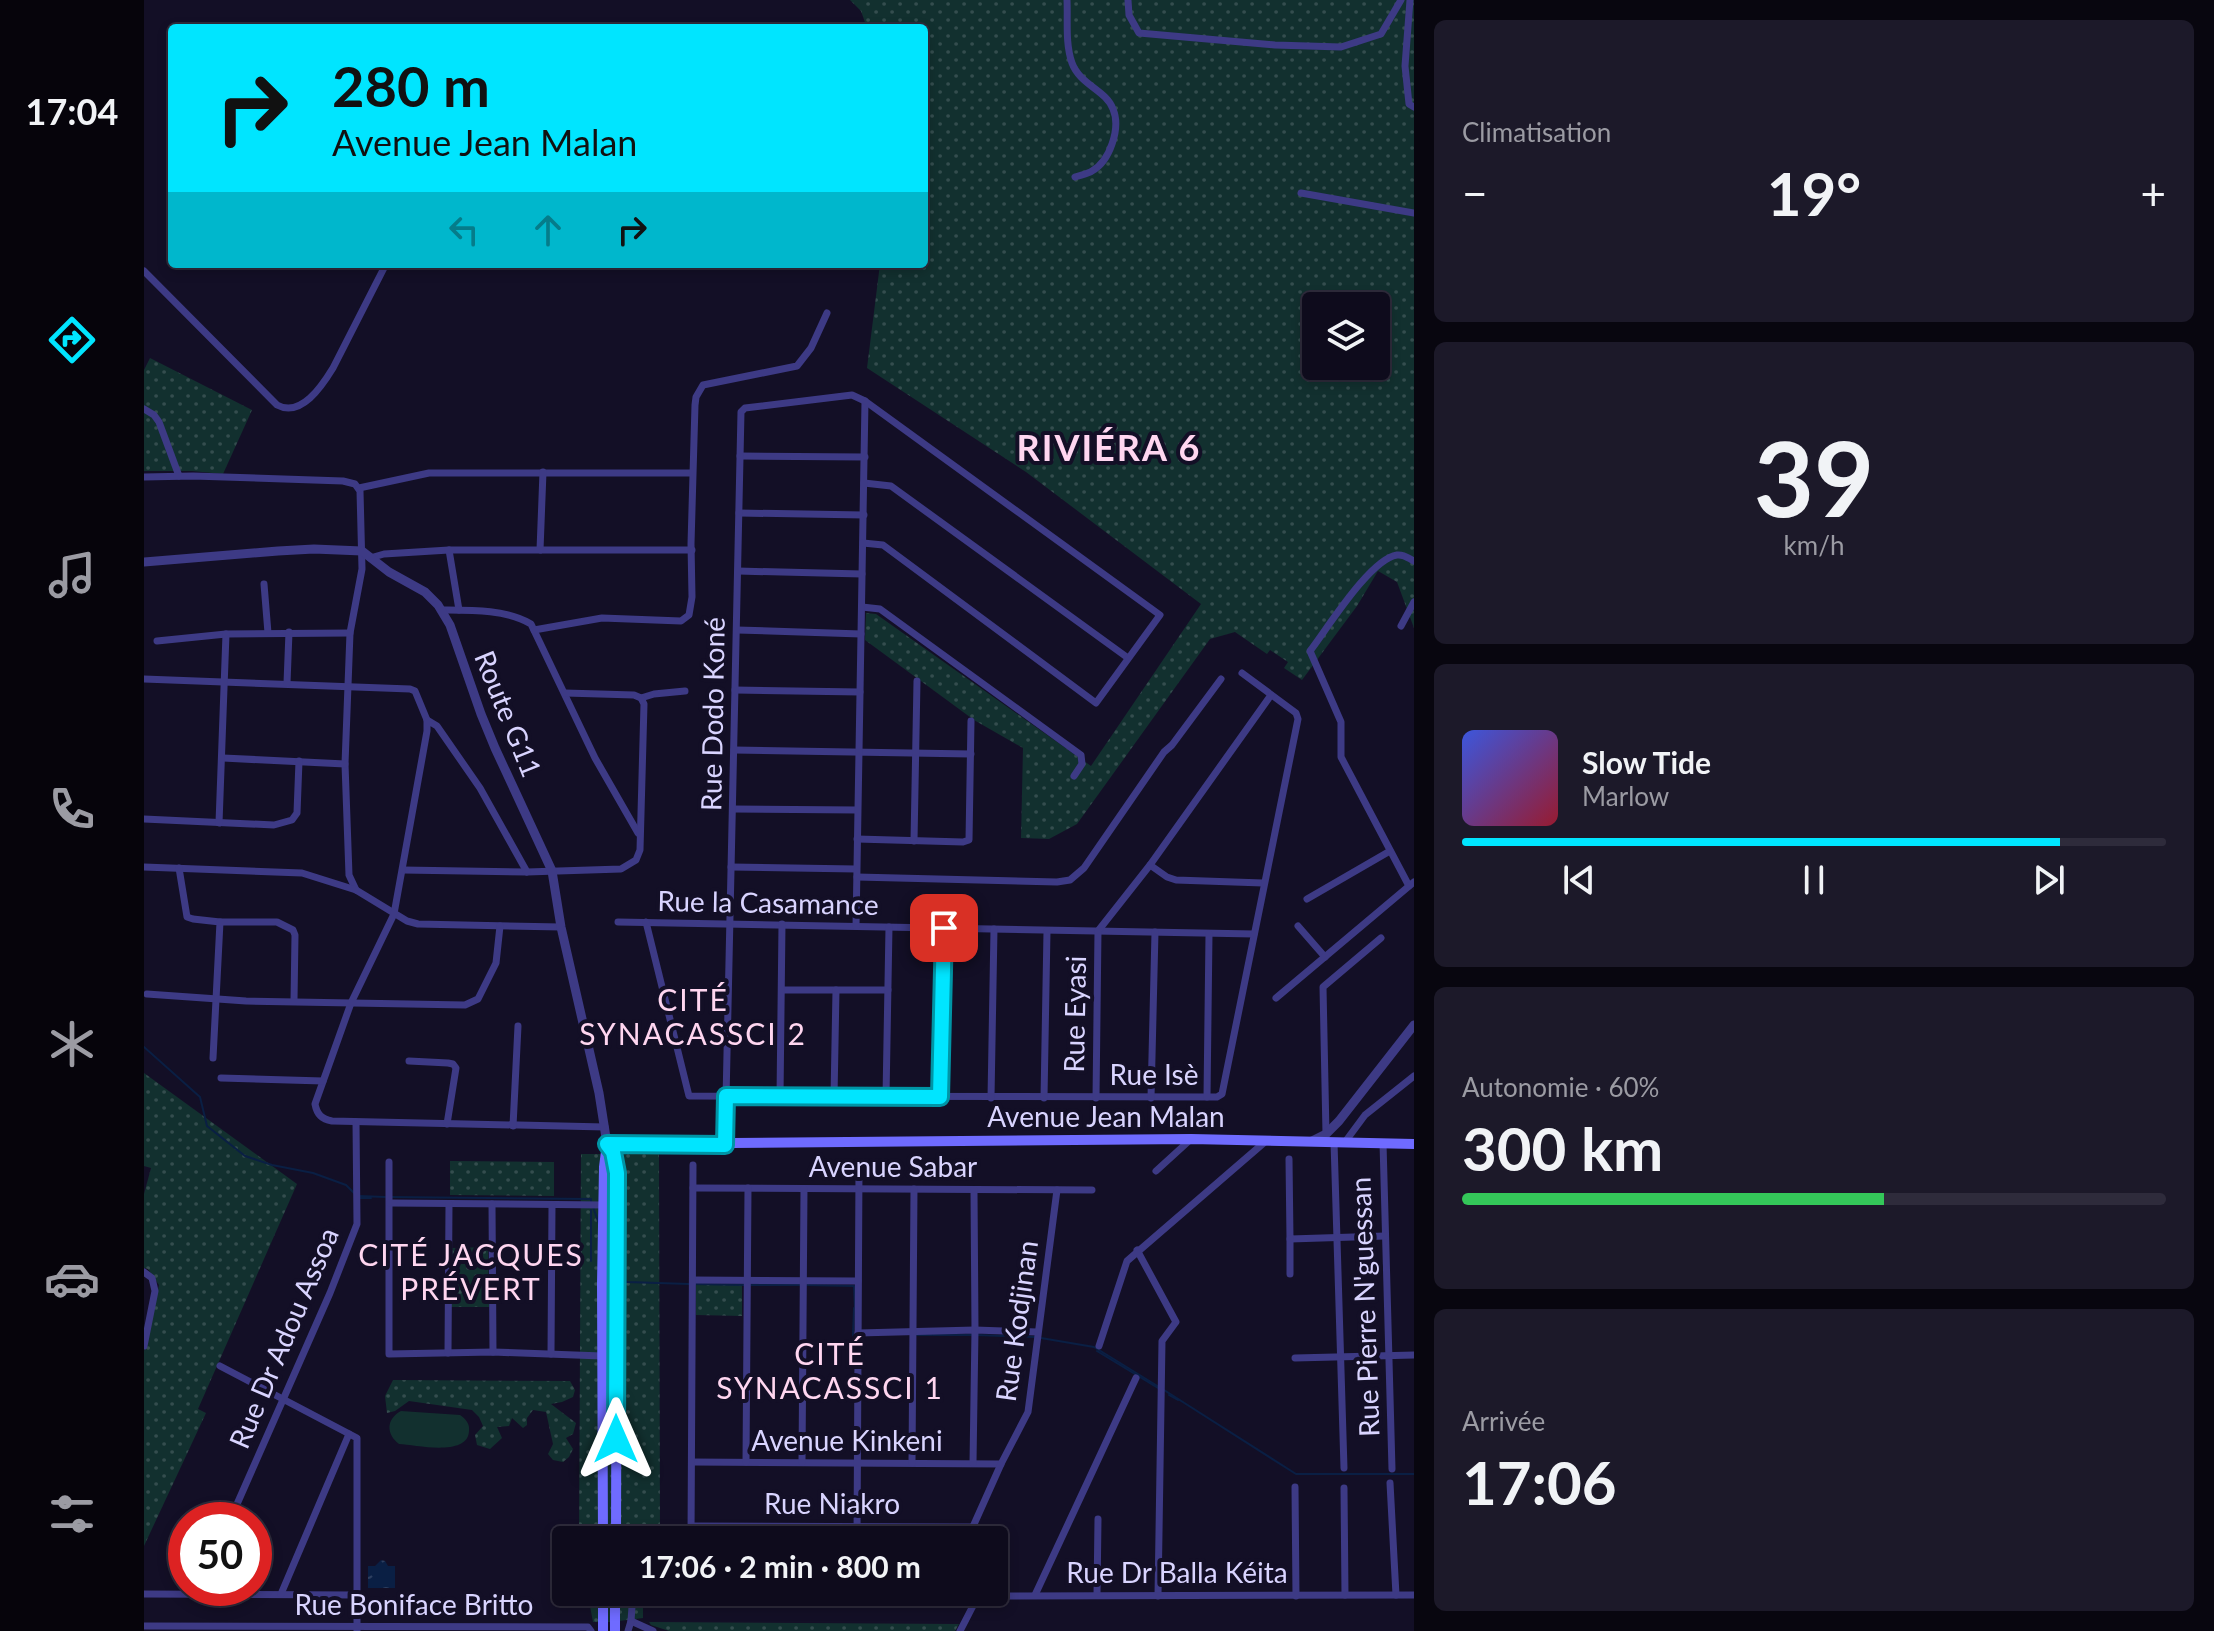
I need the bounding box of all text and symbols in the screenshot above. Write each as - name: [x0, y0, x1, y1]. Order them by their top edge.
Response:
- text: 280 m: [332, 52, 490, 119]
- icon: right: [200, 56, 304, 160]
- text: 17:04: [26, 89, 118, 133]
- text: Climatisation: [1462, 116, 1611, 148]
- text: Avenue Jean Malan: [332, 120, 637, 164]
- text: 19°: [1767, 157, 1861, 229]
- text: −: [1462, 167, 1488, 219]
- text: +: [2140, 167, 2166, 219]
- icon: left: [442, 208, 486, 252]
- icon: ahead: [526, 208, 570, 252]
- icon: right: [610, 208, 654, 252]
- map controls: [1302, 292, 1390, 380]
- button: layers: [1302, 292, 1390, 380]
- icon: directions: [44, 312, 100, 368]
- text: 39: [1754, 414, 1874, 539]
- district label: RIVIÉRA 6: [1017, 425, 1201, 469]
- text: km/h: [1784, 529, 1844, 561]
- icon: music: [44, 547, 100, 603]
- street label: Rue Dodo Koné: [693, 617, 731, 811]
- street label: Route G11: [468, 646, 550, 782]
- text: Slow Tide: [1582, 744, 1711, 780]
- text: Marlow: [1582, 780, 1669, 812]
- icon: phone: [44, 781, 100, 837]
- icon: previous: [1557, 858, 1601, 902]
- icon: pause: [1792, 858, 1836, 902]
- icon: next: [2027, 858, 2071, 902]
- street label: Rue la Casamance: [657, 883, 879, 921]
- pin: [910, 894, 978, 962]
- icon: arrive: [922, 906, 966, 950]
- street label: Rue Eyasi: [1056, 955, 1092, 1073]
- district label: CITÉ SYNACASSCI 2: [579, 981, 807, 1051]
- icon: climate: [44, 1016, 100, 1072]
- street label: Rue Isè: [1110, 1057, 1198, 1091]
- text: Autonomie · 60%: [1462, 1071, 1659, 1103]
- street label: Avenue Jean Malan: [987, 1099, 1225, 1133]
- text: 300 km: [1462, 1112, 1663, 1184]
- street label: Avenue Sabar: [809, 1149, 977, 1183]
- street label: Rue Pierre N'guessan: [1342, 1177, 1386, 1438]
- street label: Rue Dr Adou Assoa: [221, 1222, 345, 1453]
- district label: CITÉ JACQUES PRÉVERT: [358, 1236, 584, 1306]
- street label: Rue Kodjinan: [988, 1238, 1044, 1404]
- icon: car: [44, 1251, 100, 1307]
- district label: CITÉ SYNACASSCI 1: [716, 1335, 944, 1405]
- position arrow: [574, 1397, 658, 1481]
- text: Arrivée: [1462, 1405, 1545, 1437]
- street label: Avenue Kinkeni: [751, 1423, 943, 1457]
- text: 17:06: [1462, 1446, 1617, 1518]
- icon: filters: [44, 1486, 100, 1542]
- street label: Rue Niakro: [764, 1486, 900, 1520]
- speed limit sign: 50: [168, 1502, 272, 1606]
- text: 17:06 · 2 min · 800 m: [639, 1548, 921, 1584]
- street label: Rue Dr Balla Kéita: [1066, 1555, 1288, 1589]
- street label: Rue Boniface Britto: [295, 1587, 534, 1621]

